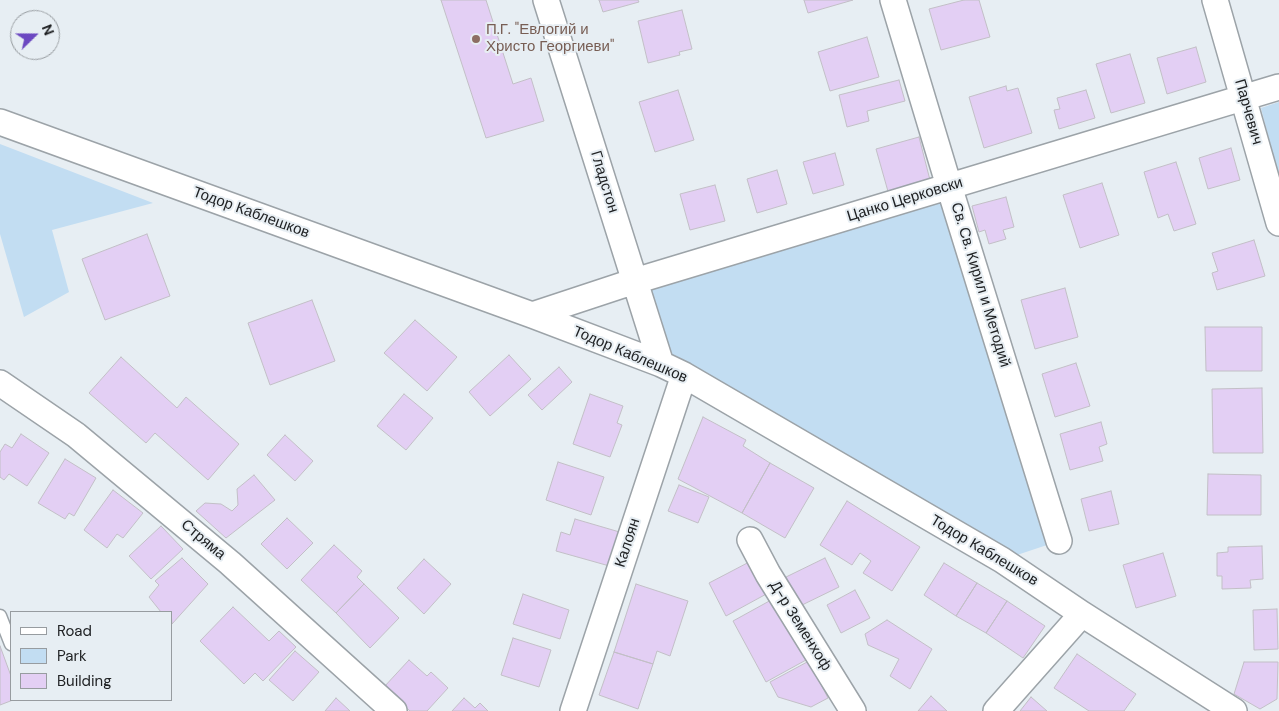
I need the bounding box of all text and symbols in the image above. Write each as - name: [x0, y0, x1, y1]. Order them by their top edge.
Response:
- north arrow: [10, 10, 60, 60]
- place label: П.Г. "Евлогий и Христо Георгиеви": [486, 21, 614, 56]
- text: N: [38, 22, 58, 38]
- marker: П.Г. "Евлогий и Христо Георгиеви": [470, 33, 482, 45]
- street label: Парчевич: [1230, 77, 1266, 147]
- street label: Гладстон: [586, 149, 622, 215]
- street label: Цанко Церковски: [845, 174, 965, 226]
- street label: Тодор Каблешков: [190, 184, 312, 242]
- street label: Св. Св. Кирил и Методий: [946, 201, 1014, 369]
- street label: Тодор Каблешков: [570, 323, 690, 387]
- street label: Тодор Каблешков: [927, 512, 1041, 590]
- street label: Стряма: [177, 516, 229, 564]
- street label: Калоян: [612, 516, 644, 570]
- street label: Д-р Земенхоф: [765, 578, 835, 674]
- legend: [10, 611, 172, 701]
- text: Road: [57, 621, 92, 641]
- text: Park: [57, 646, 87, 666]
- text: Building: [57, 671, 112, 691]

